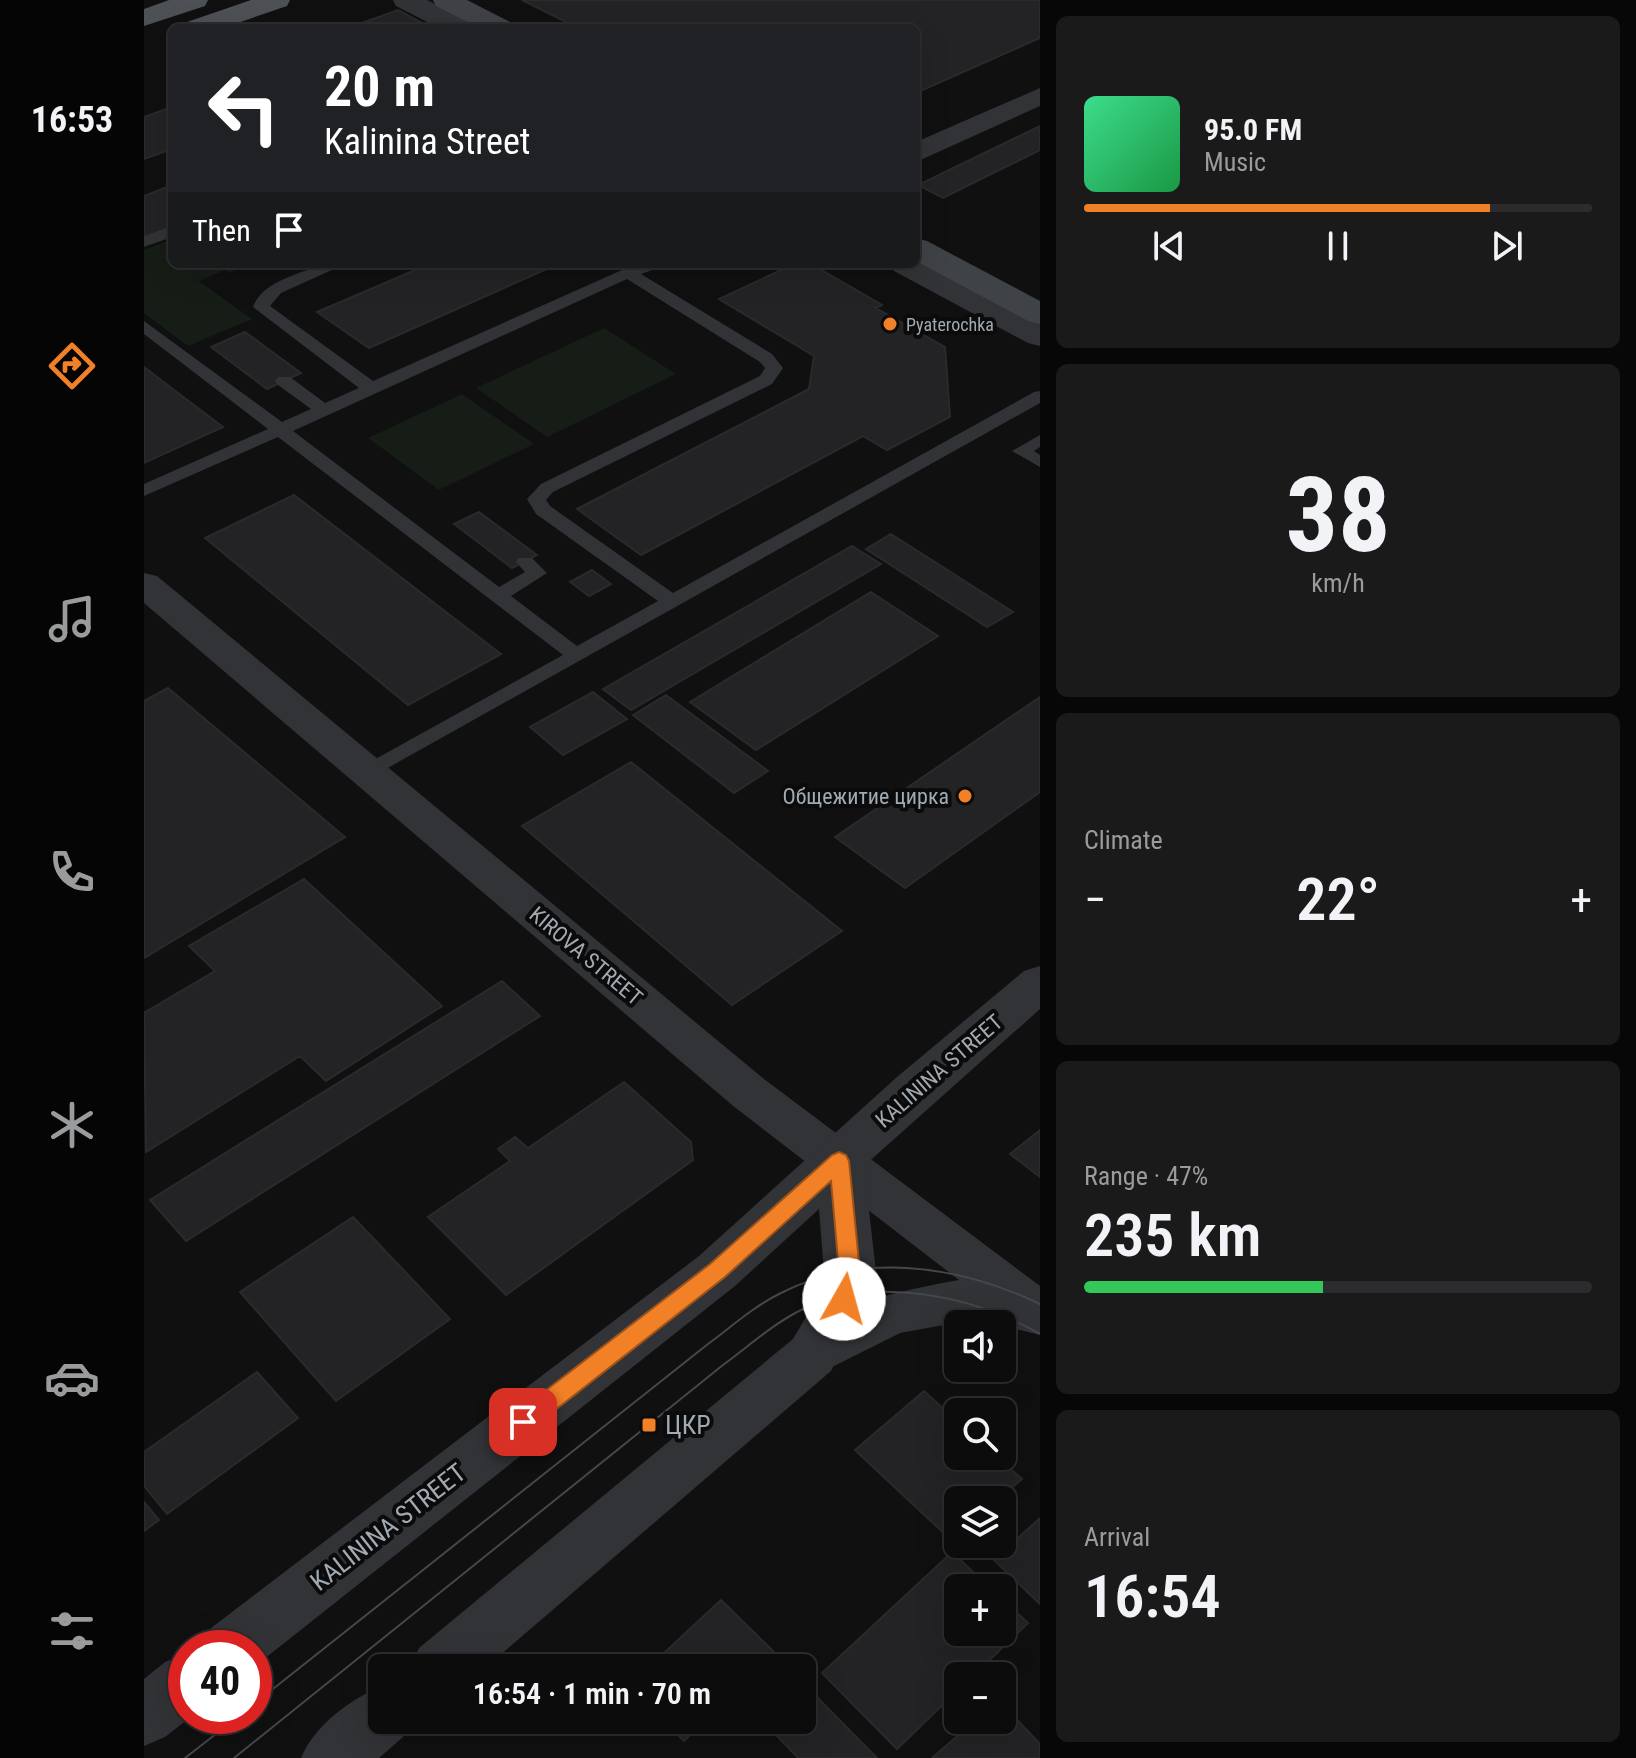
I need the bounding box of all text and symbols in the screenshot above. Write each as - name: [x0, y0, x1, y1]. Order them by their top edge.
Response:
- text: 20 m: [324, 54, 435, 120]
- icon: left: [192, 56, 296, 160]
- text: 16:53: [31, 99, 113, 141]
- text: 95.0 FM: [1204, 112, 1302, 147]
- text: Kalinina Street: [324, 121, 530, 163]
- text: Music: [1204, 147, 1266, 177]
- icon: arrive: [267, 208, 311, 252]
- text: Then: [192, 213, 251, 248]
- icon: previous: [1147, 224, 1191, 268]
- icon: pause: [1316, 224, 1360, 268]
- icon: next: [1485, 224, 1529, 268]
- place label: Pyaterochka: [906, 314, 994, 335]
- marker: Pyaterochka: [881, 315, 899, 333]
- icon: directions: [44, 338, 100, 394]
- text: 38: [1285, 455, 1391, 576]
- text: km/h: [1311, 568, 1365, 598]
- icon: music: [44, 591, 100, 647]
- place label: Общежитие цирка: [783, 784, 949, 809]
- marker: Общежитие цирка: [956, 787, 974, 805]
- text: Climate: [1084, 825, 1163, 855]
- icon: phone: [44, 844, 100, 900]
- text: 22°: [1296, 864, 1380, 935]
- text: −: [1084, 874, 1106, 926]
- text: +: [1570, 874, 1592, 926]
- street label: KIROVA STREET: [525, 902, 647, 1010]
- street label: KALININA STREET: [871, 1009, 1007, 1133]
- icon: climate: [44, 1097, 100, 1153]
- text: Range · 47%: [1084, 1161, 1208, 1191]
- text: 235 km: [1084, 1200, 1261, 1271]
- position arrow: [802, 1257, 886, 1341]
- map controls: [944, 1310, 1016, 1734]
- button: sound: [944, 1310, 1016, 1382]
- icon: car: [44, 1350, 100, 1406]
- pin: [489, 1388, 557, 1456]
- button: search: [944, 1398, 1016, 1470]
- icon: arrive: [501, 1400, 545, 1444]
- place label: ЦКР: [665, 1410, 711, 1440]
- marker: ЦКР: [640, 1416, 658, 1434]
- street label: KALININA STREET: [305, 1457, 471, 1597]
- button: layers: [944, 1486, 1016, 1558]
- text: Arrival: [1084, 1522, 1150, 1552]
- text: 16:54: [1084, 1561, 1221, 1632]
- button: +: [944, 1574, 1016, 1646]
- icon: filters: [44, 1603, 100, 1659]
- speed limit sign: 40: [168, 1630, 272, 1734]
- button: −: [944, 1662, 1016, 1734]
- text: 16:54 · 1 min · 70 m: [473, 1676, 711, 1711]

